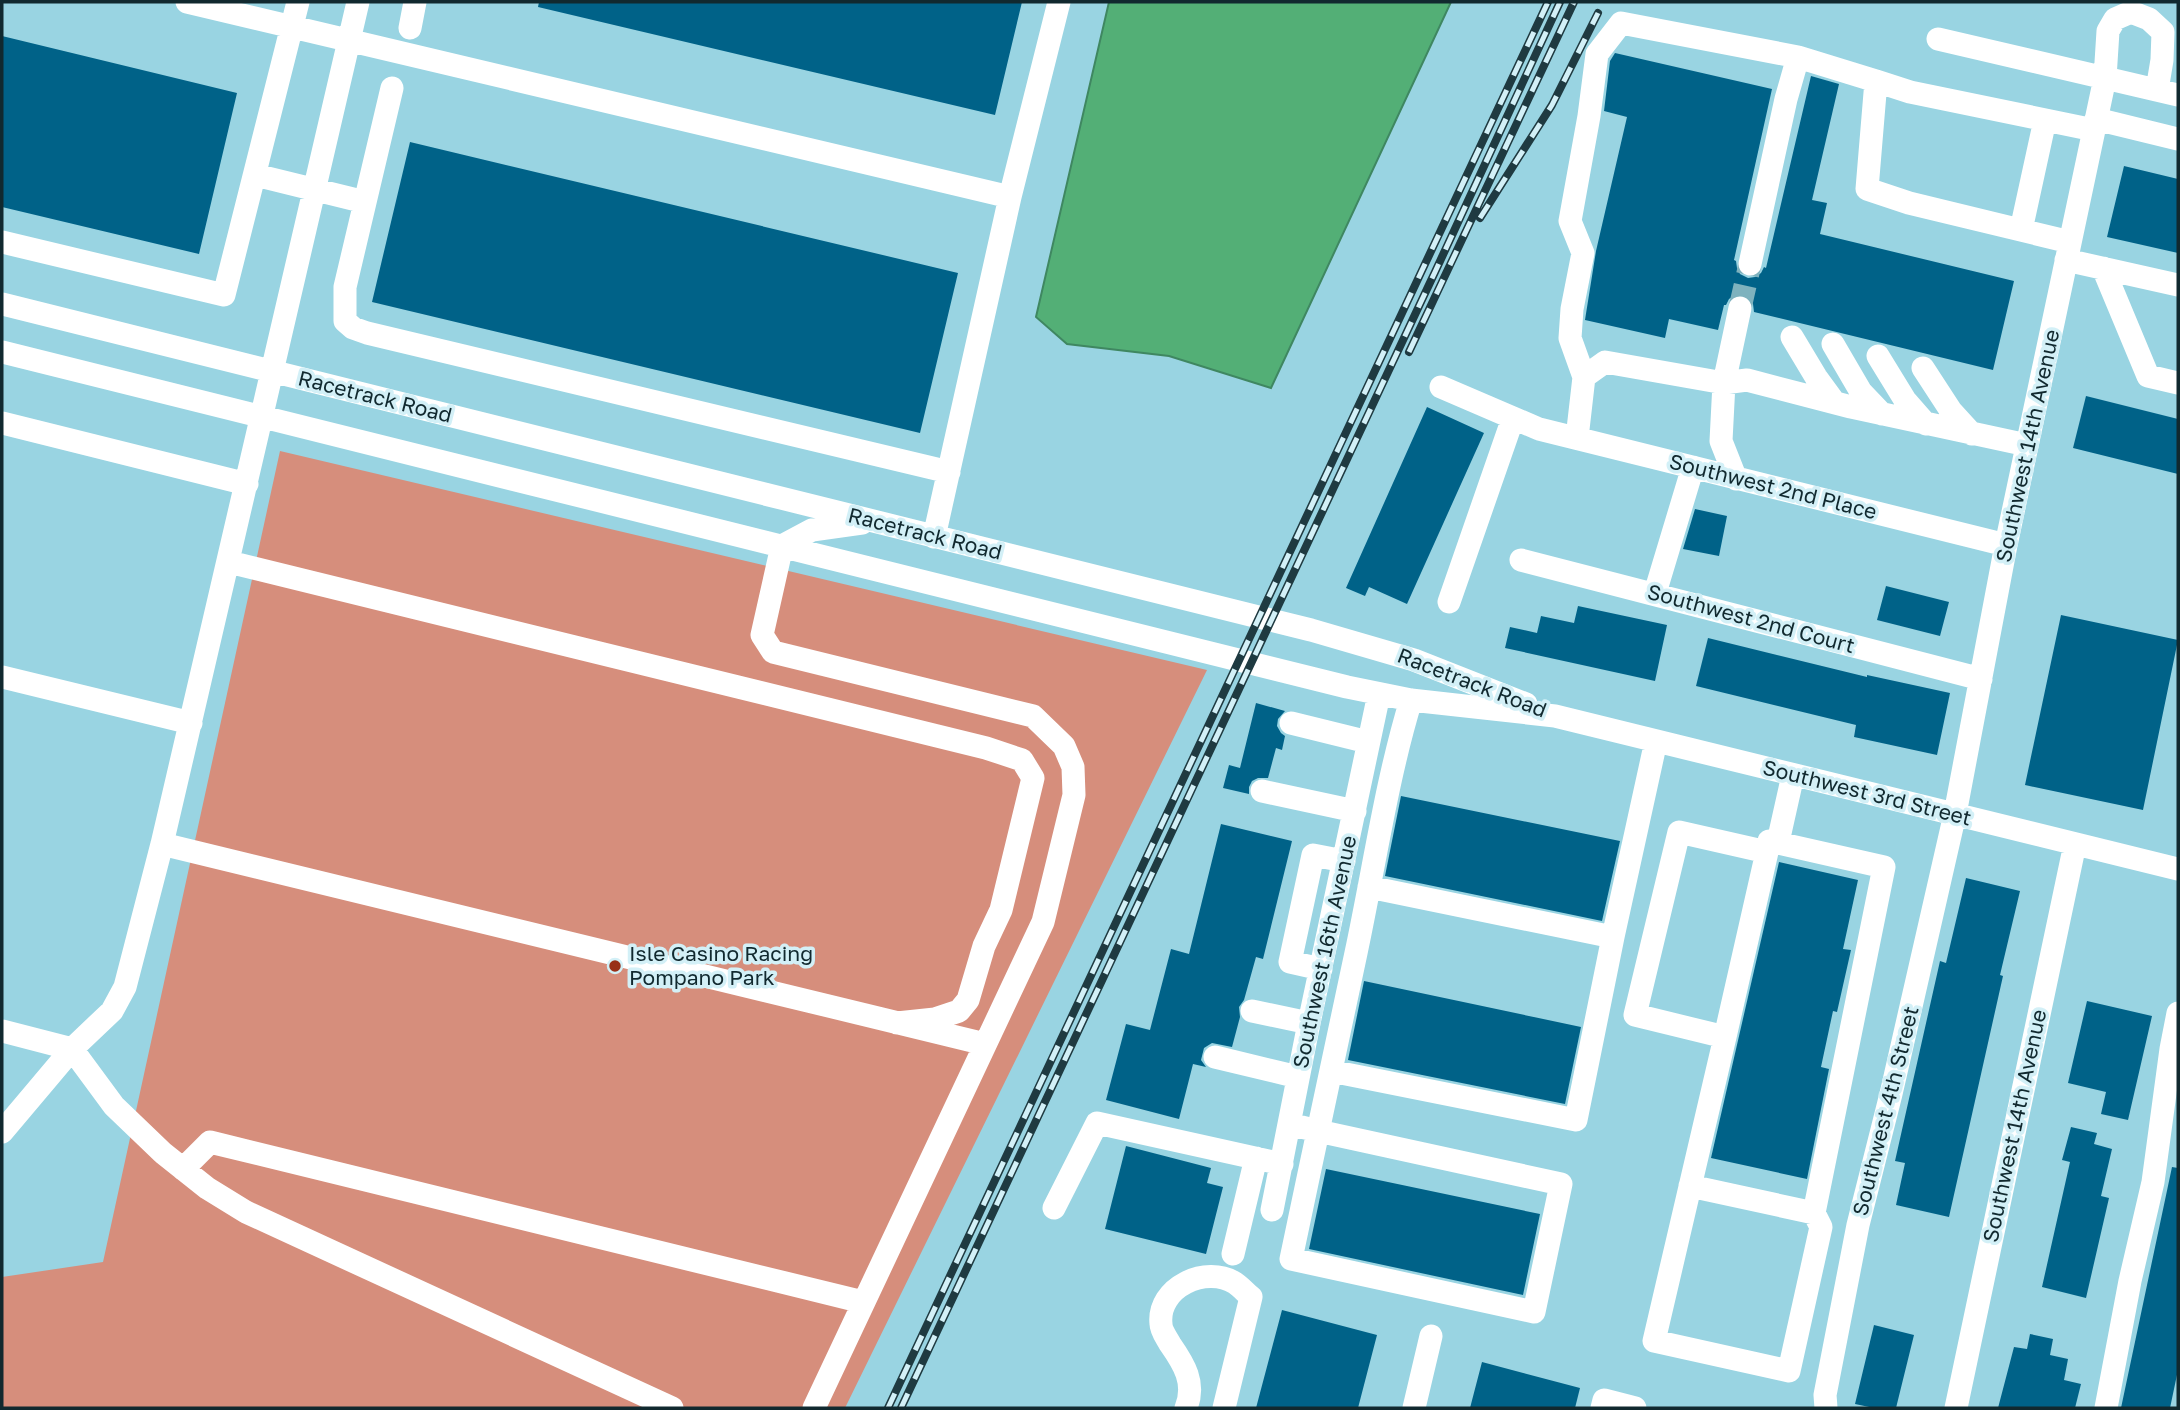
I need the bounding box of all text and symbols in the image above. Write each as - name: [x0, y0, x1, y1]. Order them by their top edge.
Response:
- street label: Southwest 14th Avenue: [1990, 327, 2064, 565]
- street label: Racetrack Road: [296, 364, 455, 428]
- street label: Southwest 2nd Place: [1667, 448, 1880, 524]
- street label: Racetrack Road: [846, 501, 1005, 565]
- street label: Southwest 2nd Court: [1645, 578, 1858, 658]
- street label: Racetrack Road: [1394, 642, 1551, 722]
- street label: Southwest 3rd Street: [1760, 754, 1974, 831]
- street label: Southwest 16th Avenue: [1287, 833, 1361, 1071]
- place label: Isle Casino Racing Pompano Park: [629, 940, 813, 990]
- marker: Isle Casino Racing Pompano Park: [607, 958, 623, 974]
- street label: Southwest 4th Street: [1846, 1003, 1924, 1218]
- street label: Southwest 14th Avenue: [1977, 1007, 2051, 1245]

